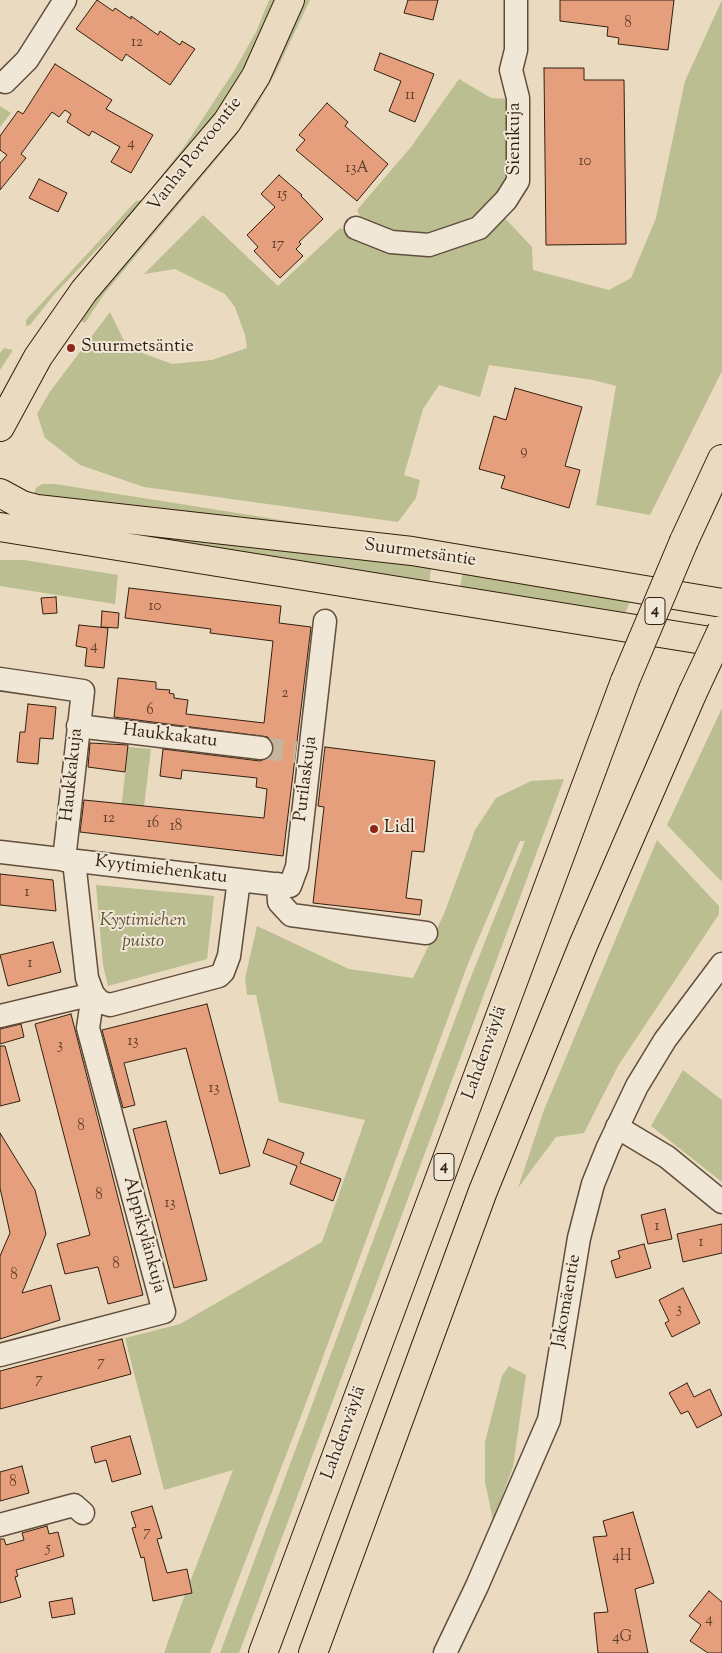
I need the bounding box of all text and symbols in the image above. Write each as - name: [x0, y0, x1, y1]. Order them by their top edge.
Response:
- house number: 8: [624, 15, 632, 33]
- house number: 12: [131, 34, 143, 52]
- house number: 11: [405, 87, 415, 105]
- street label: Vanha Porvoontie: [144, 93, 248, 217]
- street label: Sienikuja: [505, 102, 527, 176]
- house number: 4: [127, 135, 135, 153]
- house number: 10: [579, 153, 591, 171]
- house number: 13A: [345, 160, 369, 178]
- house number: 15: [277, 186, 287, 204]
- house number: 17: [272, 236, 284, 254]
- place label: Suurmetsäntie: [81, 337, 194, 359]
- marker: Suurmetsäntie: [65, 342, 77, 354]
- house number: 9: [520, 443, 528, 461]
- street label: Suurmetsäntie: [363, 535, 477, 573]
- house number: 10: [149, 598, 161, 616]
- road number: 4: [645, 598, 665, 624]
- house number: 4: [90, 638, 98, 656]
- house number: 2: [281, 685, 289, 703]
- house number: 6: [146, 702, 154, 720]
- street label: Haukkakatu: [122, 720, 218, 754]
- street label: Haukkakuja: [57, 727, 89, 823]
- street label: Purilaskuja: [291, 735, 323, 823]
- house number: 12: [103, 810, 115, 828]
- house number: 16: [147, 815, 159, 833]
- house number: 18: [170, 818, 182, 836]
- place label: Lidl: [384, 818, 415, 840]
- marker: Lidl: [368, 823, 380, 835]
- street label: Kyytimiehenkatu: [94, 852, 228, 890]
- house number: 1: [24, 884, 30, 902]
- park label: Kyytimiehen puisto: [100, 911, 186, 954]
- house number: 1: [27, 955, 33, 973]
- street label: Lahdenväylä: [459, 1003, 513, 1103]
- house number: 13: [127, 1033, 139, 1051]
- house number: 3: [57, 1037, 63, 1055]
- house number: 13: [208, 1080, 220, 1098]
- house number: 8: [77, 1118, 85, 1136]
- road number: 4: [434, 1154, 454, 1180]
- street label: Alppikylänkuja: [117, 1174, 169, 1296]
- house number: 8: [95, 1187, 103, 1205]
- house number: 13: [164, 1195, 176, 1213]
- house number: 1: [654, 1218, 660, 1236]
- house number: 1: [698, 1234, 704, 1252]
- street label: Jakomäentie: [549, 1253, 587, 1349]
- house number: 8: [112, 1256, 120, 1274]
- house number: 8: [10, 1267, 18, 1285]
- house number: 3: [676, 1301, 682, 1319]
- house number: 7: [97, 1354, 105, 1372]
- house number: 7: [35, 1371, 43, 1389]
- street label: Lahdenväylä: [318, 1383, 372, 1483]
- house number: 8: [9, 1474, 17, 1492]
- house number: 7: [143, 1524, 151, 1542]
- house number: 5: [45, 1540, 51, 1558]
- house number: 4H: [612, 1548, 632, 1566]
- house number: 4: [705, 1611, 713, 1629]
- house number: 4G: [612, 1629, 632, 1647]

